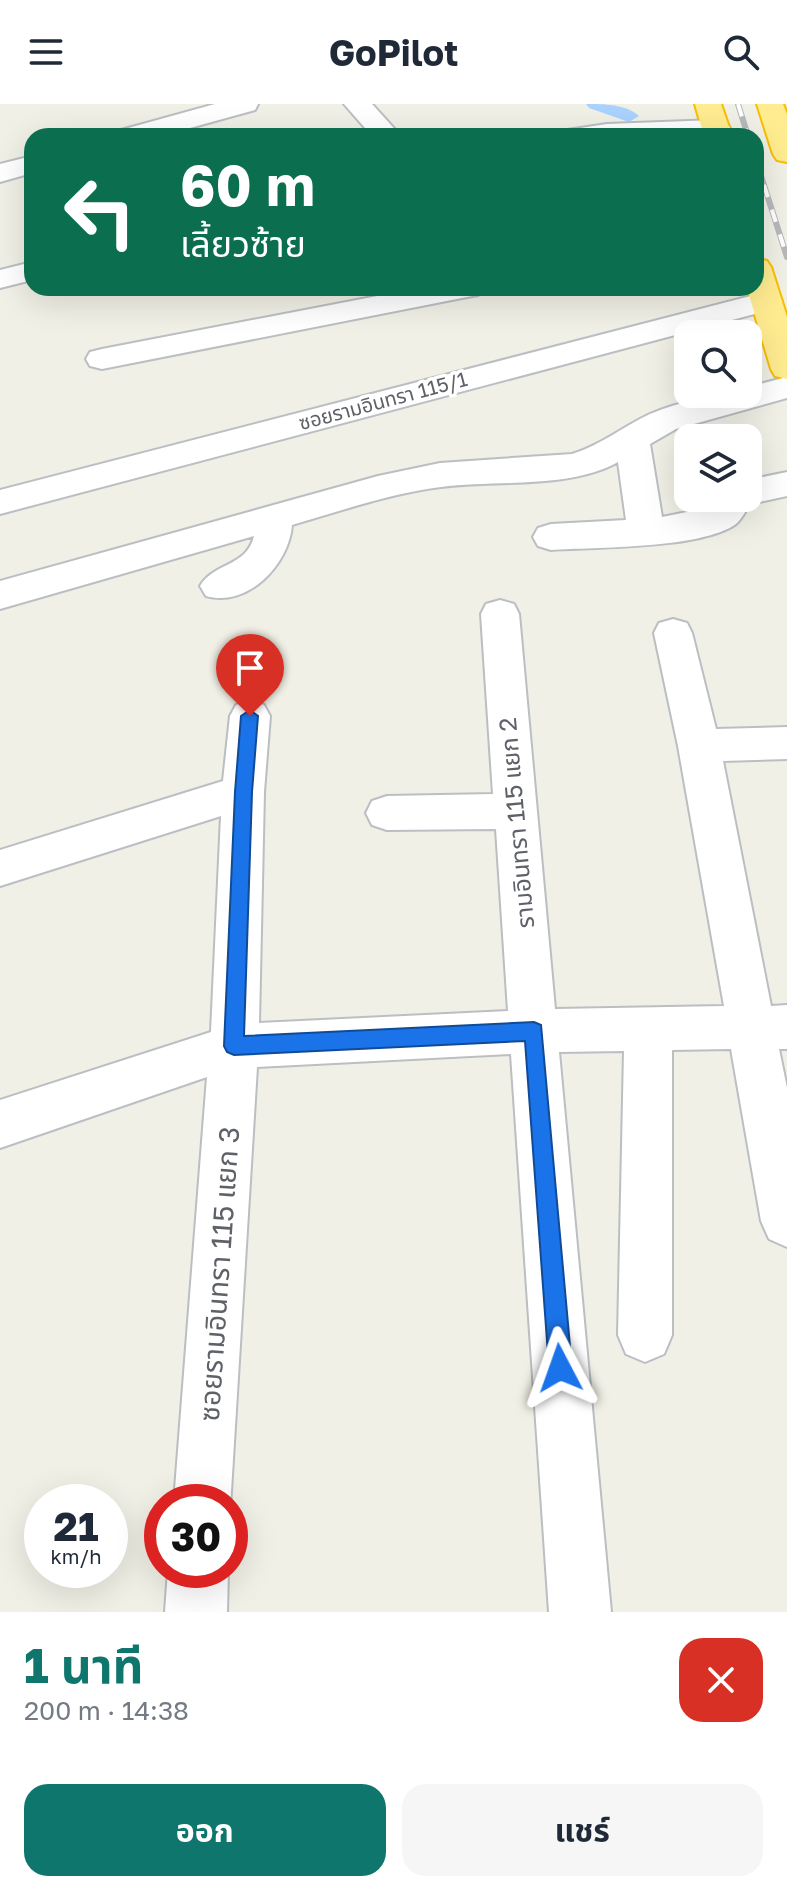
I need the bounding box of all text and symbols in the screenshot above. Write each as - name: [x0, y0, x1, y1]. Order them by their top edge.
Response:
- icon: menu: [24, 30, 68, 74]
- icon: search: [719, 30, 763, 74]
- text: GoPilot: [329, 31, 458, 74]
- text: 60 m: [180, 151, 315, 218]
- icon: left: [48, 160, 152, 264]
- text: เลี้ยวซ้าย: [180, 222, 306, 265]
- map controls: [674, 320, 762, 512]
- button: search: [674, 320, 762, 408]
- street label: ซอยรามอินทรา 115/1: [296, 366, 470, 434]
- button: layers: [674, 424, 762, 512]
- pin: [216, 634, 284, 716]
- icon: arrive: [228, 646, 272, 690]
- street label: รามอินทรา 115 แยก 2: [492, 717, 539, 930]
- street label: ซอยรามอินทรา 115 แยก 3: [192, 1126, 245, 1422]
- position arrow: [518, 1326, 602, 1410]
- speed limit sign: 30: [144, 1484, 248, 1588]
- text: 21: [54, 1502, 99, 1550]
- text: km/h: [51, 1544, 101, 1568]
- text: 1 นาที: [24, 1636, 144, 1694]
- button: close: [679, 1638, 763, 1722]
- text: 200 m · 14:38: [24, 1695, 189, 1726]
- button: ออก: [24, 1784, 386, 1876]
- button: แชร์: [402, 1784, 763, 1876]

